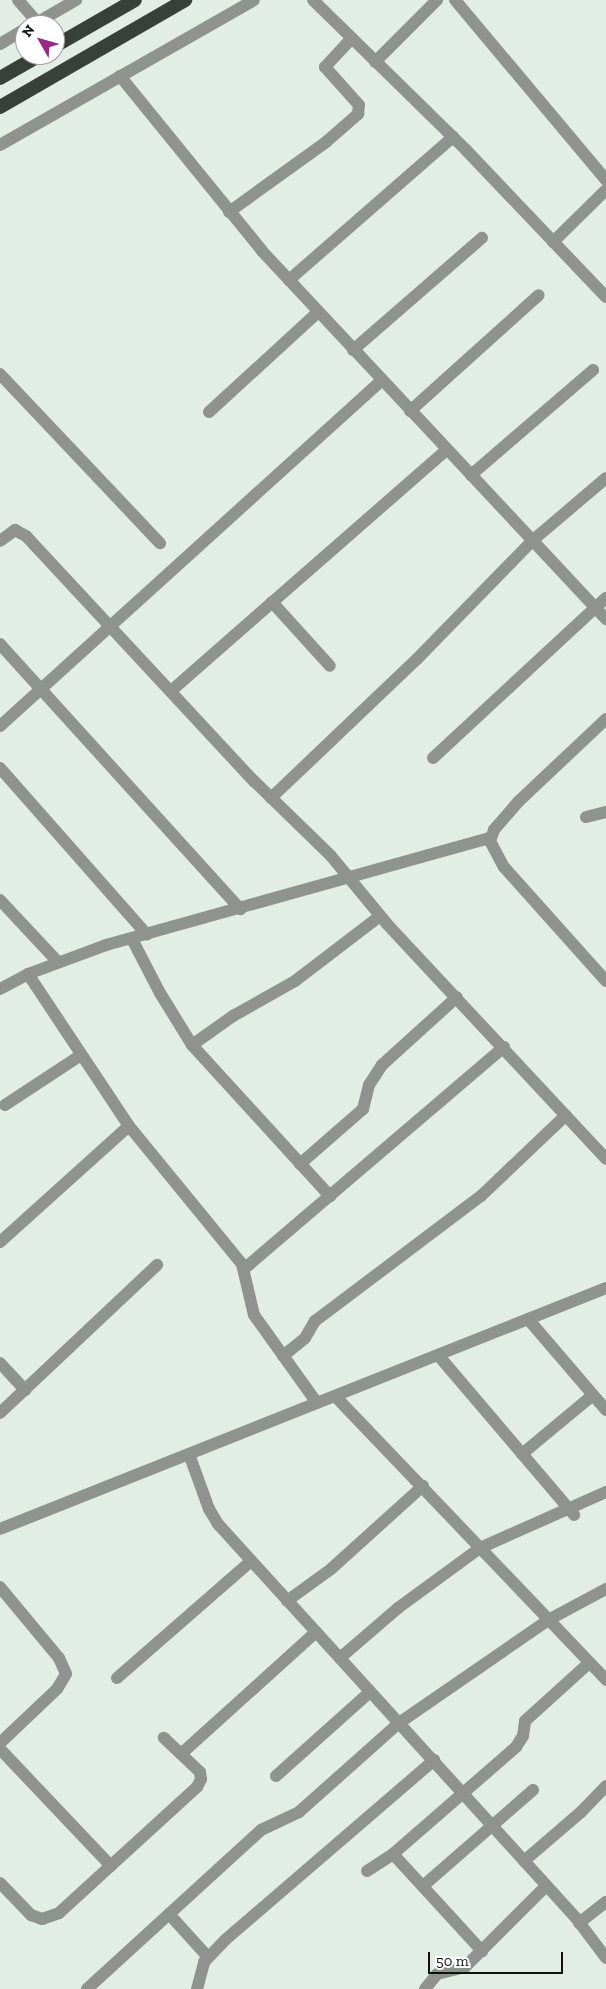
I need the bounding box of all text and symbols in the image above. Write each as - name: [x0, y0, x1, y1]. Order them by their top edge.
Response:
- north arrow: [15, 15, 65, 65]
- text: N: [19, 22, 39, 41]
- scale bar: [431, 1942, 566, 1974]
- text: 50 m: [436, 1952, 469, 1970]

